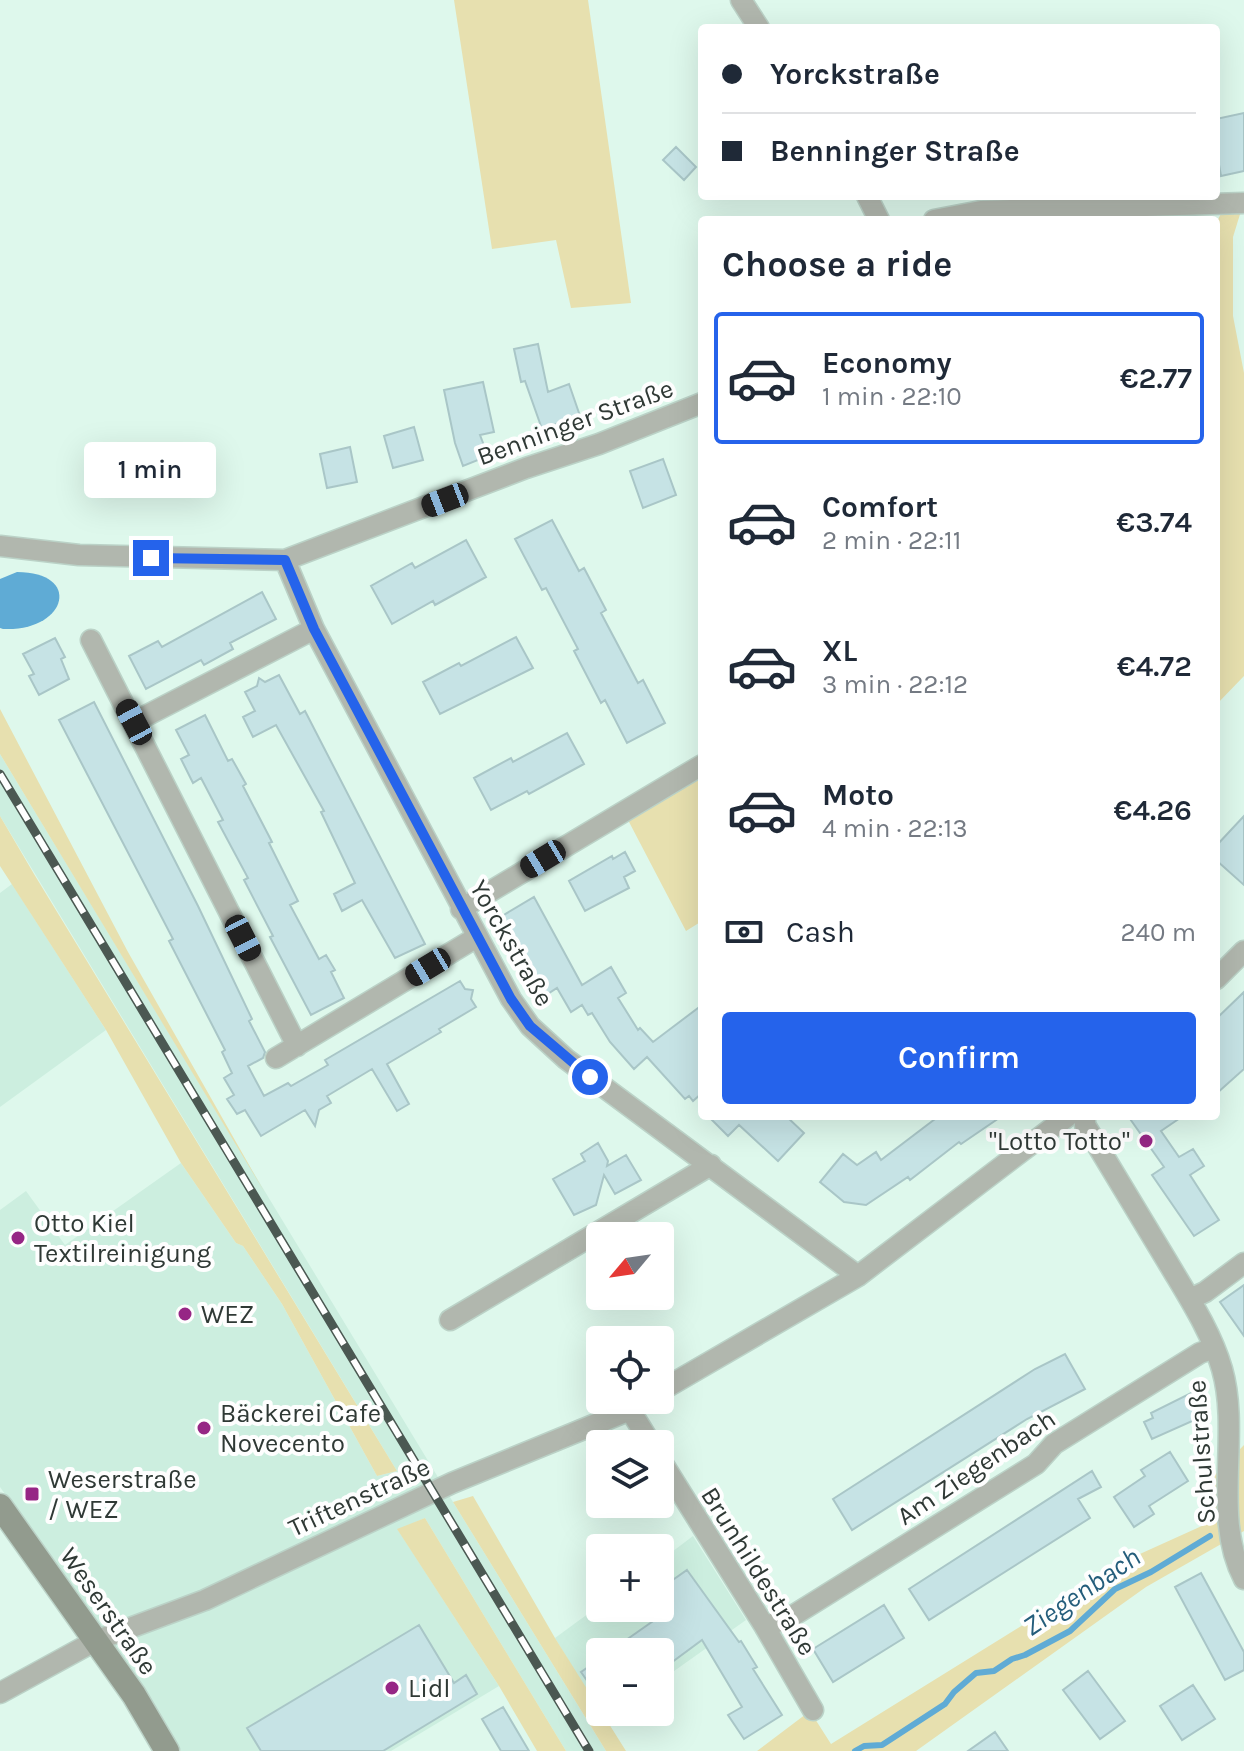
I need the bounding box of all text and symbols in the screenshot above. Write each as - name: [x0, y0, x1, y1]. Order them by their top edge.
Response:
- text: Yorckstraße: [770, 56, 940, 92]
- text: Benninger Straße: [770, 133, 1020, 169]
- text: Choose a ride: [722, 243, 952, 285]
- icon: car: [726, 342, 798, 414]
- text: Economy: [822, 345, 952, 381]
- text: €2.77: [1120, 360, 1192, 396]
- street label: Benninger Straße: [473, 373, 677, 472]
- text: 1 min · 22:10: [822, 381, 962, 412]
- callout: 1 min: [85, 442, 217, 498]
- text: 1 min: [118, 454, 182, 485]
- car: [418, 480, 472, 520]
- icon: car: [726, 486, 798, 558]
- text: Comfort: [822, 489, 938, 525]
- text: €3.74: [1116, 504, 1192, 540]
- text: 2 min · 22:11: [822, 525, 961, 556]
- route end: [133, 540, 169, 576]
- icon: car: [726, 630, 798, 702]
- text: XL: [822, 633, 857, 669]
- text: €4.72: [1117, 648, 1192, 684]
- text: 3 min · 22:12: [822, 669, 968, 700]
- car: [112, 695, 156, 749]
- icon: car: [726, 774, 798, 846]
- text: Moto: [822, 777, 894, 813]
- text: €4.26: [1114, 792, 1192, 828]
- text: 4 min · 22:13: [822, 813, 968, 844]
- car: [516, 836, 570, 882]
- street label: Yorckstraße: [463, 875, 560, 1012]
- icon: cash: [722, 910, 766, 954]
- car: [221, 911, 265, 965]
- text: Cash: [786, 914, 855, 950]
- text: 240 m: [1120, 917, 1196, 948]
- car: [401, 944, 455, 990]
- button: Confirm: [722, 1012, 1196, 1104]
- route start: [572, 1059, 608, 1095]
- place label: "Lotto Totto": [989, 1126, 1130, 1157]
- marker: "Lotto Totto": [1137, 1132, 1155, 1150]
- place label: Otto Kiel Textilreinigung: [34, 1208, 212, 1269]
- north arrow: [586, 1222, 674, 1310]
- map controls: [586, 1222, 674, 1726]
- marker: Otto Kiel Textilreinigung: [9, 1229, 27, 1247]
- place label: WEZ: [201, 1299, 254, 1330]
- marker: WEZ: [176, 1305, 194, 1323]
- button: locate: [586, 1326, 674, 1414]
- street label: Schulstraße: [1181, 1379, 1222, 1525]
- place label: Bäckerei Cafe Novecento: [220, 1398, 381, 1459]
- street label: Am Ziegenbach: [891, 1403, 1061, 1532]
- marker: Bäckerei Cafe Novecento: [195, 1419, 213, 1437]
- button: layers: [586, 1430, 674, 1518]
- street label: Triftenstraße: [284, 1451, 435, 1544]
- place label: Weserstraße / WEZ: [48, 1464, 197, 1525]
- street label: Brunhildestraße: [694, 1481, 823, 1661]
- marker: Weserstraße / WEZ: [23, 1485, 41, 1503]
- button: +: [586, 1534, 674, 1622]
- water label: Ziegenbach: [1016, 1540, 1146, 1643]
- street label: Weserstraße: [53, 1542, 164, 1681]
- button: −: [586, 1638, 674, 1726]
- place label: Lidl: [408, 1673, 451, 1704]
- marker: Lidl: [383, 1679, 401, 1697]

